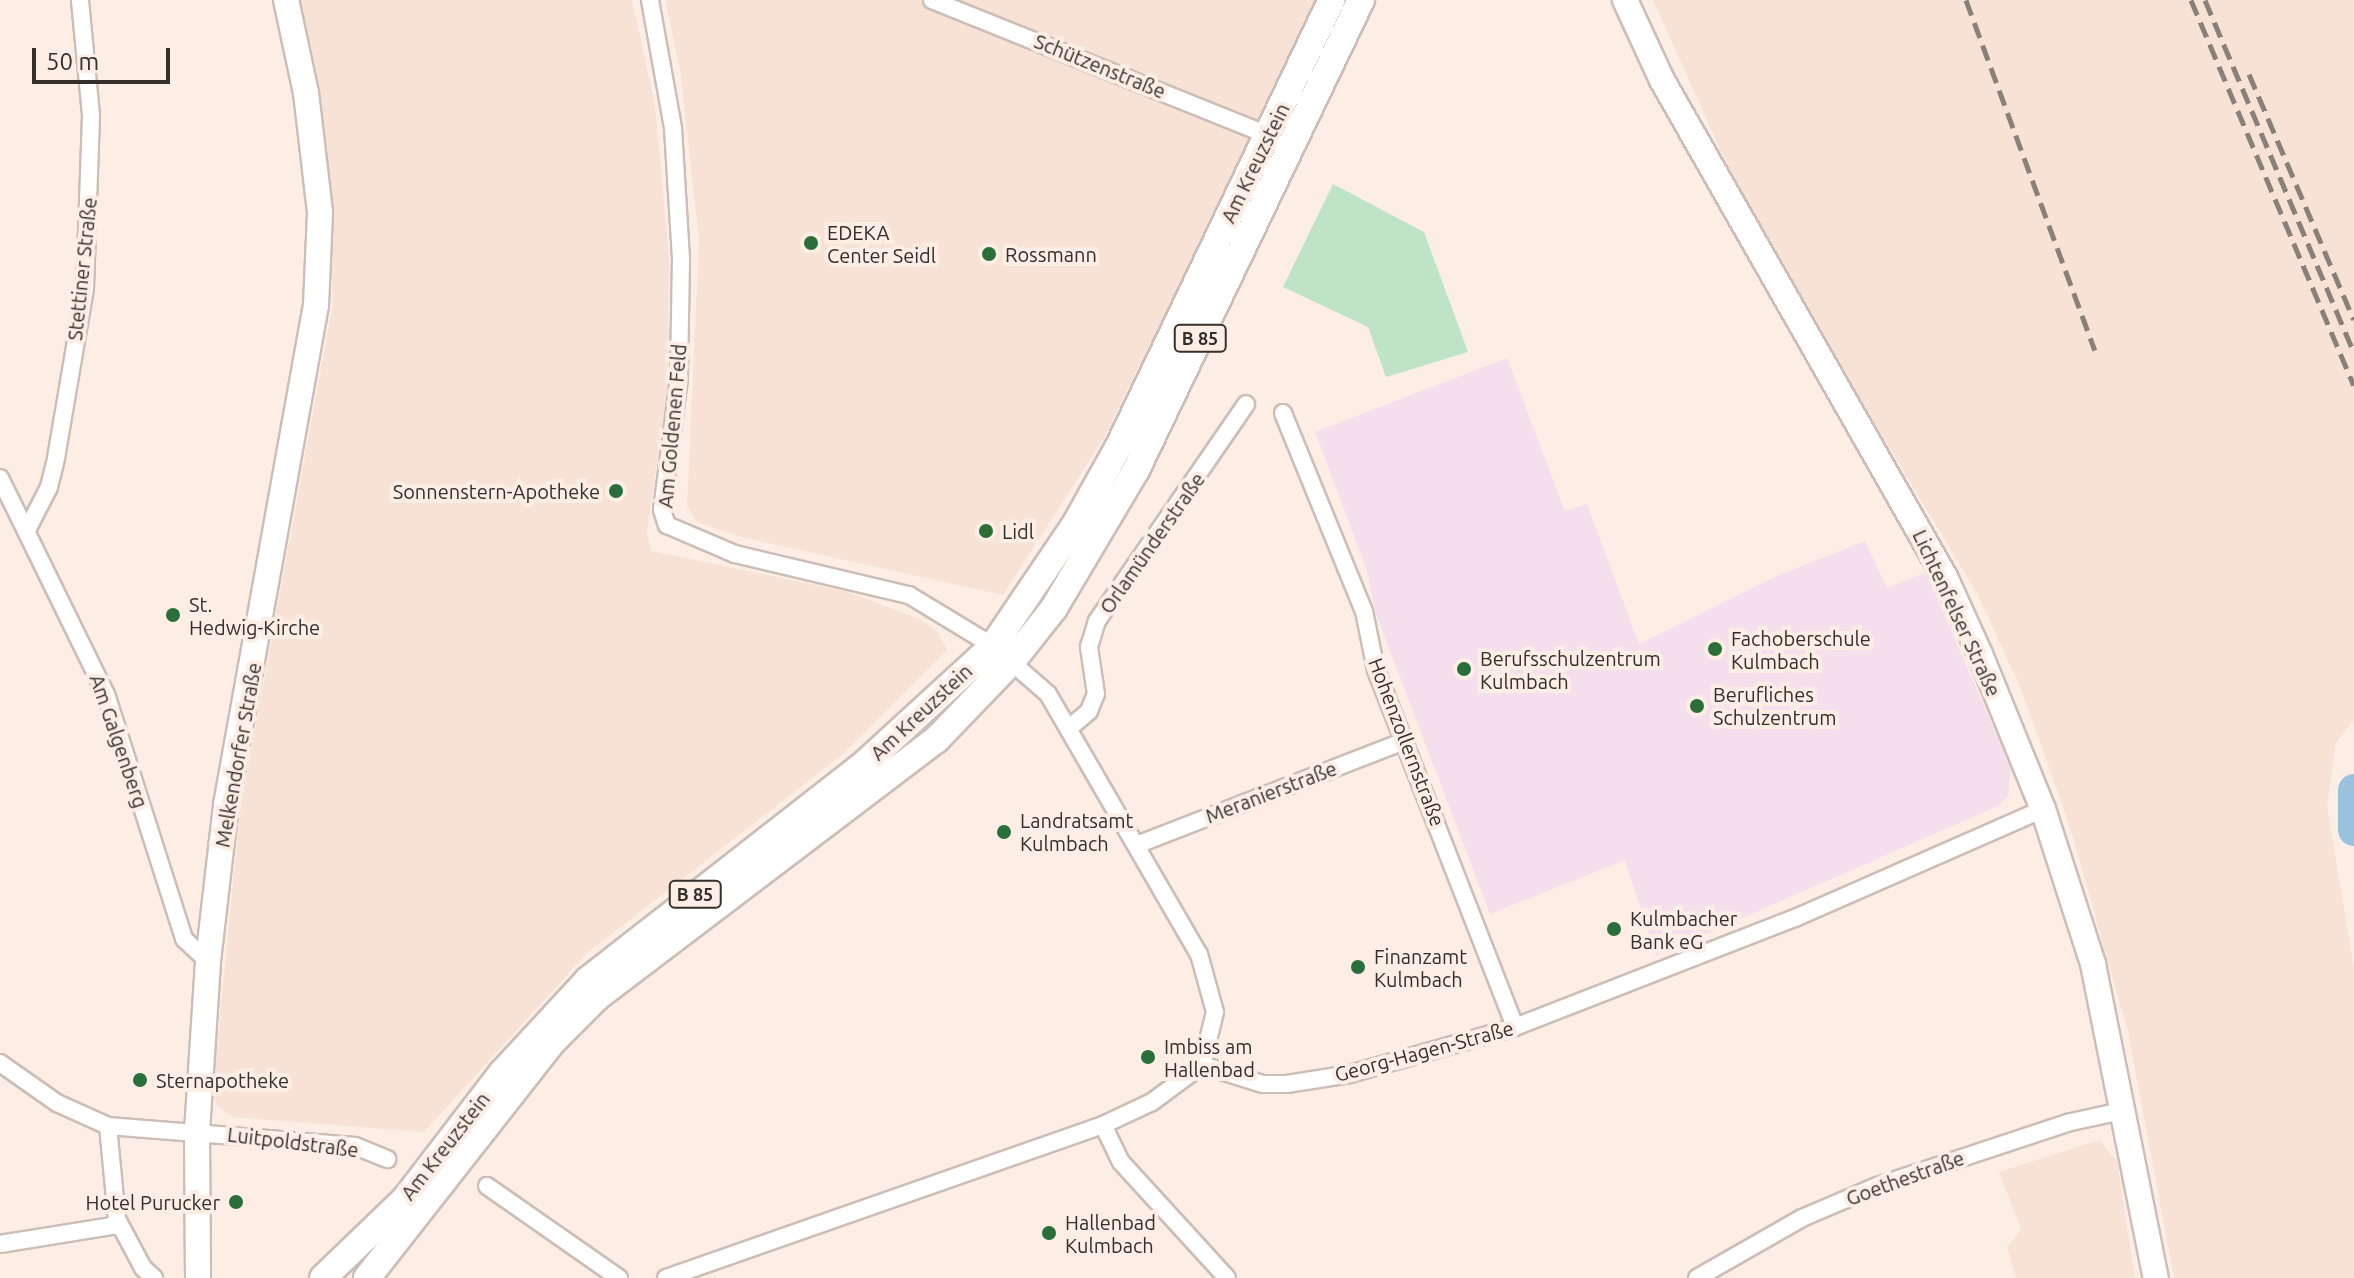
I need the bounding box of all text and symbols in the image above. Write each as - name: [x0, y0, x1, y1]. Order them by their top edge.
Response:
- street label: Schützenstraße: [1031, 29, 1169, 103]
- scale bar: [36, 32, 174, 82]
- text: 50 m: [46, 48, 99, 75]
- street label: Am Kreuzstein: [1216, 99, 1294, 227]
- street label: Stettiner Straße: [63, 196, 101, 342]
- place label: EDEKA Center Seidl: [827, 220, 936, 267]
- marker: EDEKA Center Seidl: [802, 234, 820, 252]
- place label: Rossmann: [1005, 242, 1097, 266]
- marker: Rossmann: [980, 245, 998, 263]
- road number: B 85: [1172, 324, 1228, 352]
- street label: Am Goldenen Feld: [653, 343, 691, 509]
- street label: Orlamünderstraße: [1094, 468, 1210, 618]
- place label: Sonnenstern-Apotheke: [393, 479, 600, 503]
- marker: Sonnenstern-Apotheke: [607, 482, 625, 500]
- place label: Lidl: [1002, 519, 1034, 543]
- marker: Lidl: [977, 522, 995, 540]
- street label: Lichtenfelser Straße: [1908, 526, 2006, 700]
- place label: St. Hedwig-Kirche: [189, 592, 320, 639]
- marker: St. Hedwig-Kirche: [164, 606, 182, 624]
- place label: Fachoberschule Kulmbach: [1731, 626, 1871, 673]
- marker: Fachoberschule Kulmbach: [1706, 640, 1724, 658]
- place label: Berufsschulzentrum Kulmbach: [1480, 646, 1661, 693]
- street label: Hohenzollernstraße: [1364, 655, 1450, 829]
- street label: Am Kreuzstein: [865, 659, 977, 765]
- marker: Berufsschulzentrum Kulmbach: [1455, 660, 1473, 678]
- street label: Melkendorfer Straße: [210, 661, 266, 849]
- street label: Am Galgenberg: [85, 671, 153, 811]
- place label: Berufliches Schulzentrum: [1713, 682, 1836, 729]
- marker: Berufliches Schulzentrum: [1688, 697, 1706, 715]
- street label: Meranierstraße: [1202, 756, 1340, 828]
- place label: Landratsamt Kulmbach: [1020, 808, 1133, 855]
- marker: Landratsamt Kulmbach: [995, 823, 1013, 841]
- road number: B 85: [667, 880, 723, 908]
- place label: Kulmbacher Bank eG: [1630, 906, 1737, 953]
- marker: Kulmbacher Bank eG: [1605, 920, 1623, 938]
- place label: Finanzamt Kulmbach: [1374, 944, 1467, 991]
- marker: Finanzamt Kulmbach: [1349, 958, 1367, 976]
- street label: Georg-Hagen-Straße: [1332, 1016, 1516, 1086]
- place label: Imbiss am Hallenbad: [1164, 1034, 1255, 1081]
- marker: Imbiss am Hallenbad: [1139, 1048, 1157, 1066]
- place label: Sternapotheke: [156, 1068, 289, 1092]
- marker: Sternapotheke: [131, 1071, 149, 1089]
- street label: Am Kreuzstein: [396, 1087, 494, 1205]
- street label: Luitpoldstraße: [226, 1122, 360, 1162]
- street label: Goethestraße: [1843, 1146, 1967, 1210]
- place label: Hotel Purucker: [86, 1190, 220, 1214]
- marker: Hotel Purucker: [227, 1193, 245, 1211]
- place label: Hallenbad Kulmbach: [1065, 1210, 1156, 1257]
- marker: Hallenbad Kulmbach: [1040, 1224, 1058, 1242]

